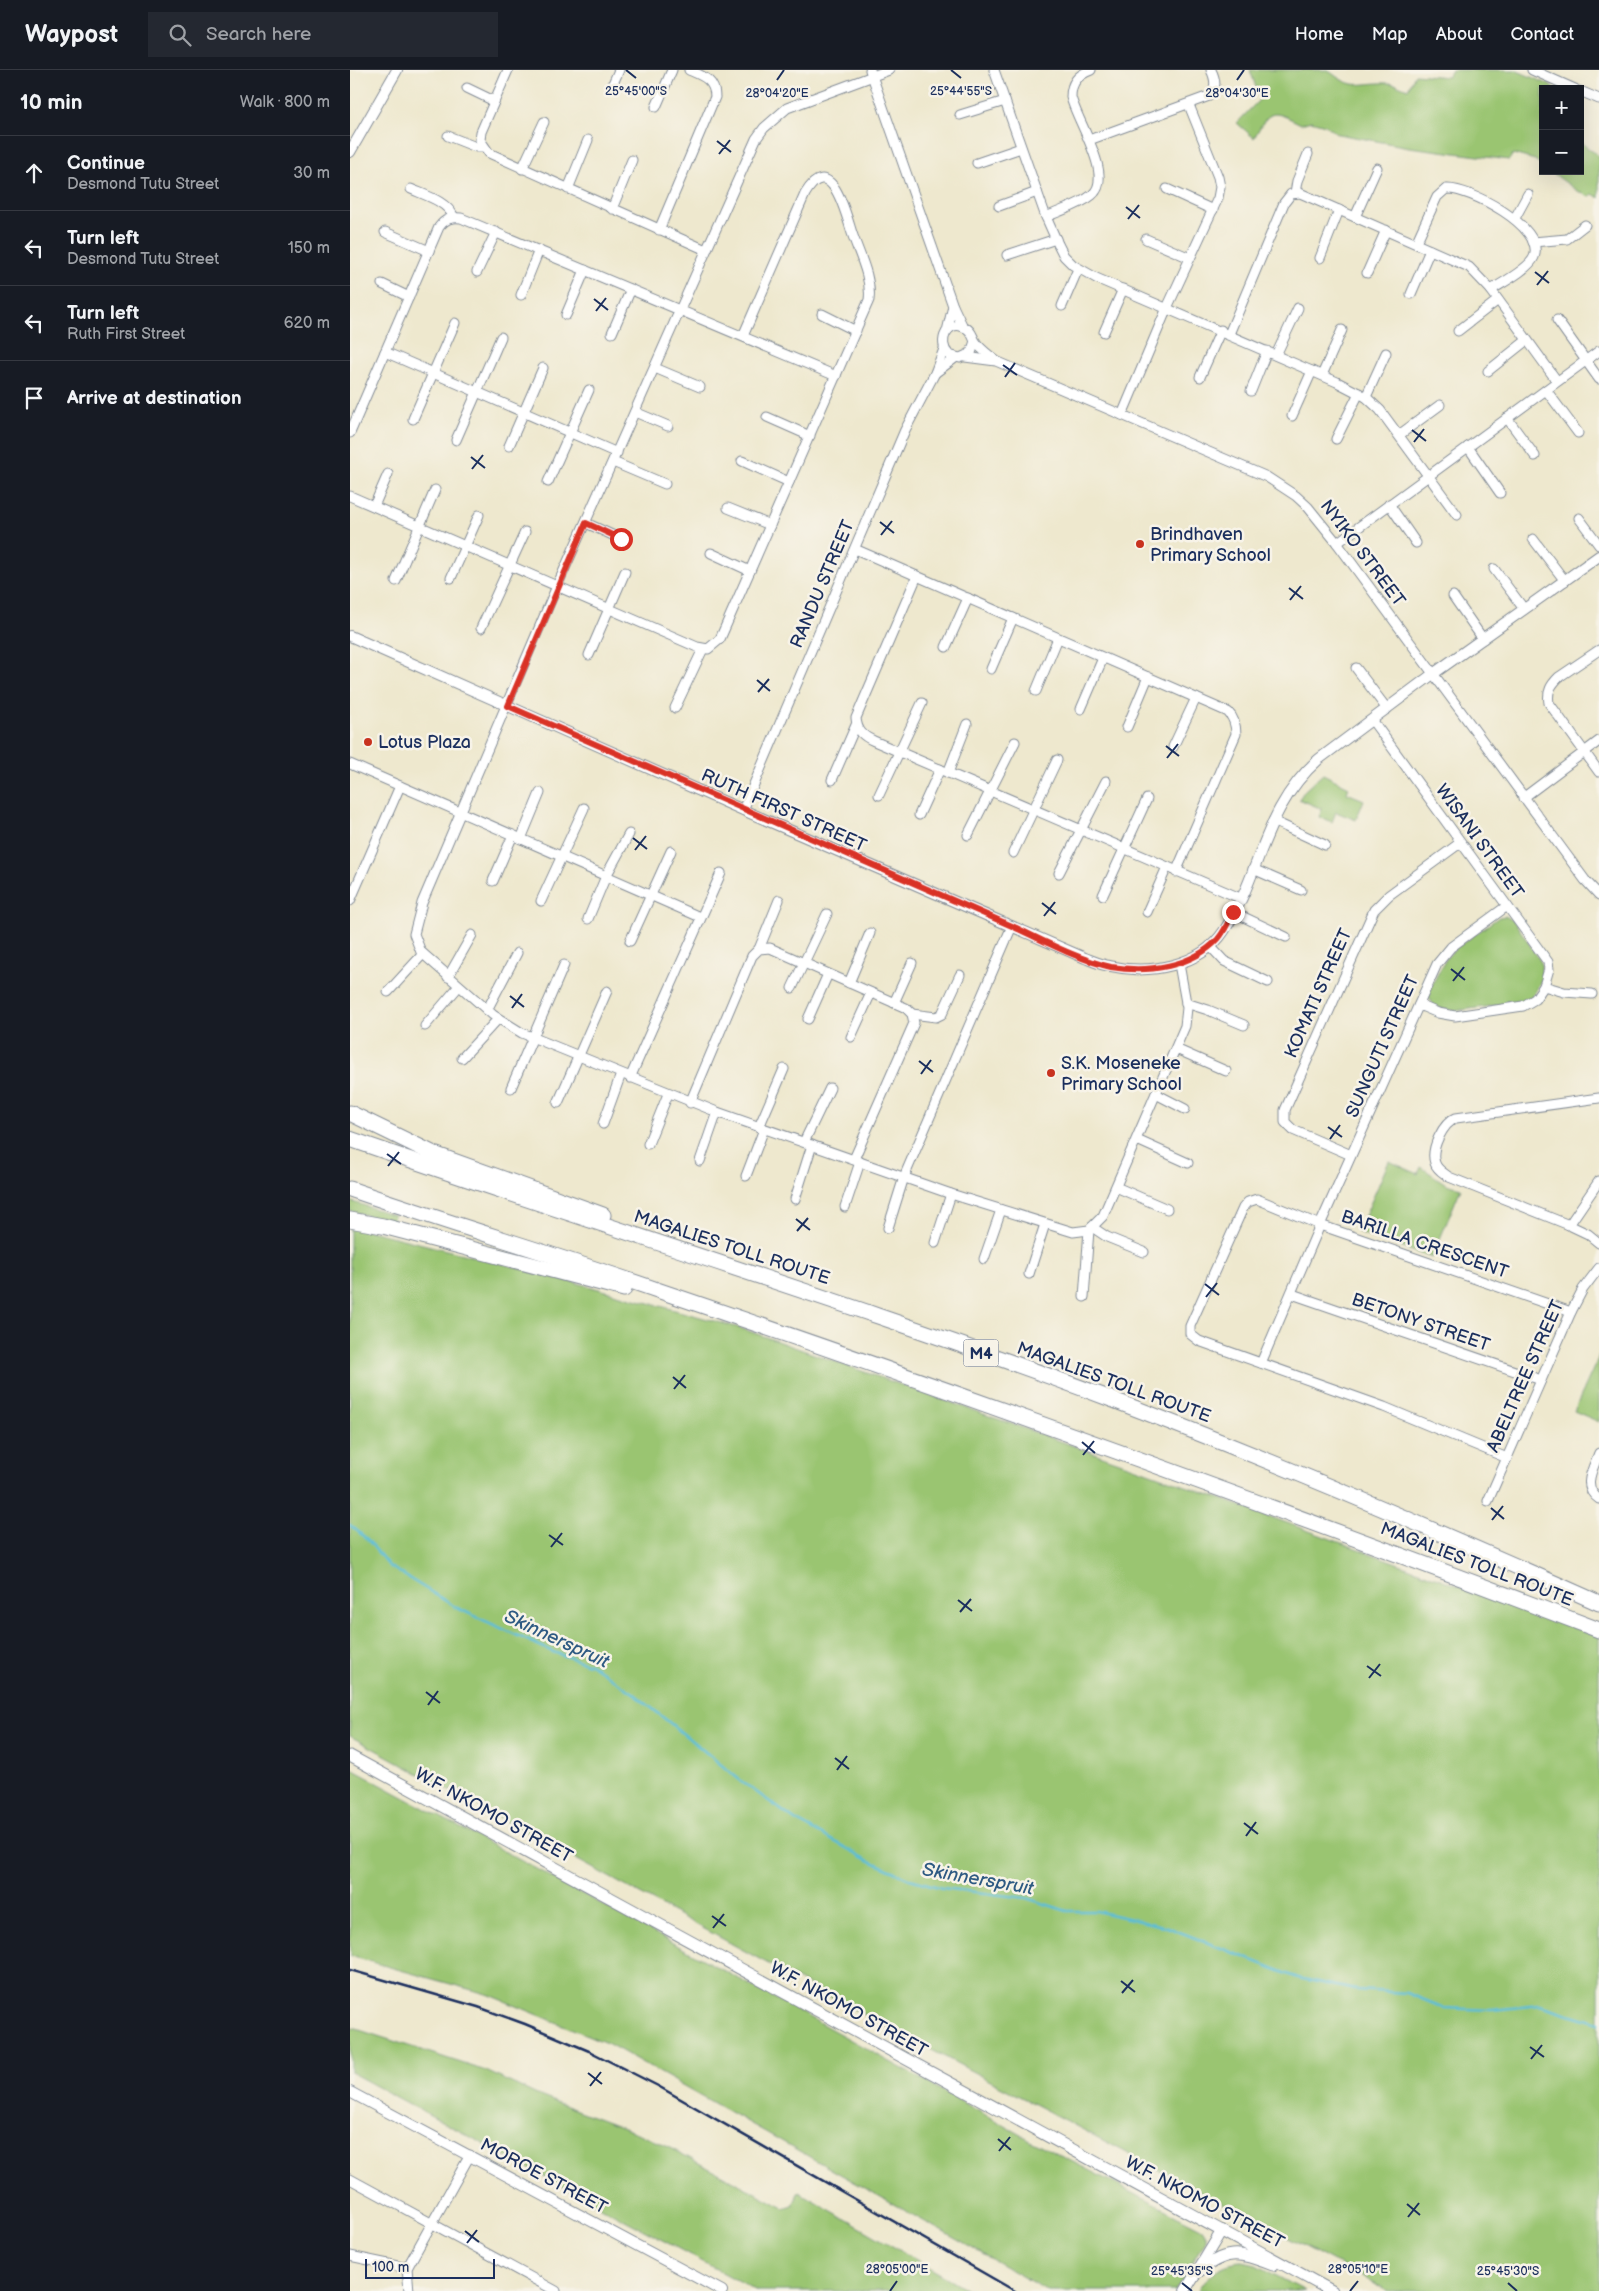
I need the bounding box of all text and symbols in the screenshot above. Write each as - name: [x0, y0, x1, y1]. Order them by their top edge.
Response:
- search box: [148, 12, 498, 57]
- text: Waypost: [25, 20, 118, 49]
- icon: search: [166, 21, 194, 49]
- text: Search here: [206, 23, 311, 46]
- text: Home: [1295, 24, 1344, 45]
- text: Map: [1372, 24, 1408, 45]
- text: About: [1436, 24, 1483, 45]
- text: Contact: [1511, 24, 1574, 45]
- text: 25°45'00"S: [605, 84, 667, 99]
- text: 25°44'55"S: [930, 84, 992, 99]
- map controls: [1539, 85, 1584, 175]
- button: +: [1539, 85, 1584, 130]
- text: 28°04'20"E: [745, 86, 809, 101]
- text: 28°04'30"E: [1205, 86, 1269, 101]
- text: 10 min: [20, 90, 82, 115]
- text: Walk · 800 m: [240, 93, 330, 112]
- button: −: [1539, 130, 1584, 175]
- text: Continue: [67, 152, 145, 175]
- icon: ahead: [20, 159, 48, 187]
- text: 30 m: [293, 164, 330, 183]
- text: Desmond Tutu Street: [67, 175, 219, 194]
- text: Turn left: [67, 227, 139, 250]
- icon: left: [20, 234, 48, 262]
- text: 150 m: [288, 239, 330, 258]
- text: Desmond Tutu Street: [67, 250, 219, 269]
- text: Turn left: [67, 302, 139, 325]
- icon: left: [20, 309, 48, 337]
- text: 620 m: [284, 314, 330, 333]
- text: Ruth First Street: [67, 325, 185, 344]
- icon: arrive: [20, 384, 48, 412]
- text: Arrive at destination: [67, 387, 242, 410]
- street label: NYIKO STREET: [1316, 496, 1410, 611]
- street label: RANDU STREET: [786, 517, 859, 651]
- place label: Brindhaven Primary School: [1150, 524, 1271, 566]
- route start: [610, 528, 633, 551]
- marker: Brindhaven Primary School: [1134, 538, 1146, 550]
- place label: Lotus Plaza: [378, 732, 471, 753]
- marker: Lotus Plaza: [362, 736, 374, 748]
- street label: RUTH FIRST STREET: [698, 765, 870, 856]
- street label: WISANI STREET: [1431, 780, 1528, 903]
- route end: [1222, 901, 1245, 924]
- street label: KOMATI STREET: [1281, 925, 1356, 1061]
- street label: SUNGUTI STREET: [1342, 971, 1423, 1121]
- place label: S.K. Moseneke Primary School: [1061, 1053, 1182, 1095]
- marker: S.K. Moseneke Primary School: [1045, 1067, 1057, 1079]
- street label: MAGALIES TOLL ROUTE: [631, 1206, 832, 1289]
- street label: BARILLA CRESCENT: [1338, 1206, 1511, 1283]
- street label: BETONY STREET: [1349, 1289, 1493, 1356]
- street label: ABELTREE STREET: [1482, 1297, 1569, 1456]
- street label: MAGALIES TOLL ROUTE: [1014, 1338, 1214, 1427]
- road number: M4: [964, 1340, 998, 1366]
- street label: MAGALIES TOLL ROUTE: [1378, 1518, 1576, 1611]
- water label: Skinnerspruit: [500, 1605, 613, 1674]
- street label: W.F. NKOMO STREET: [411, 1763, 576, 1868]
- water label: Skinnerspruit: [920, 1858, 1036, 1901]
- street label: W.F. NKOMO STREET: [766, 1957, 931, 2062]
- street label: MOROE STREET: [477, 2134, 611, 2219]
- street label: W.F. NKOMO STREET: [1122, 2152, 1288, 2253]
- scale bar: [365, 2256, 495, 2279]
- text: 100 m: [372, 2259, 409, 2276]
- text: 28°05'00"E: [866, 2262, 928, 2277]
- text: 28°05'10"E: [1328, 2262, 1388, 2277]
- text: 25°45'35"S: [1151, 2264, 1213, 2279]
- text: 25°45'30"S: [1477, 2264, 1539, 2279]

